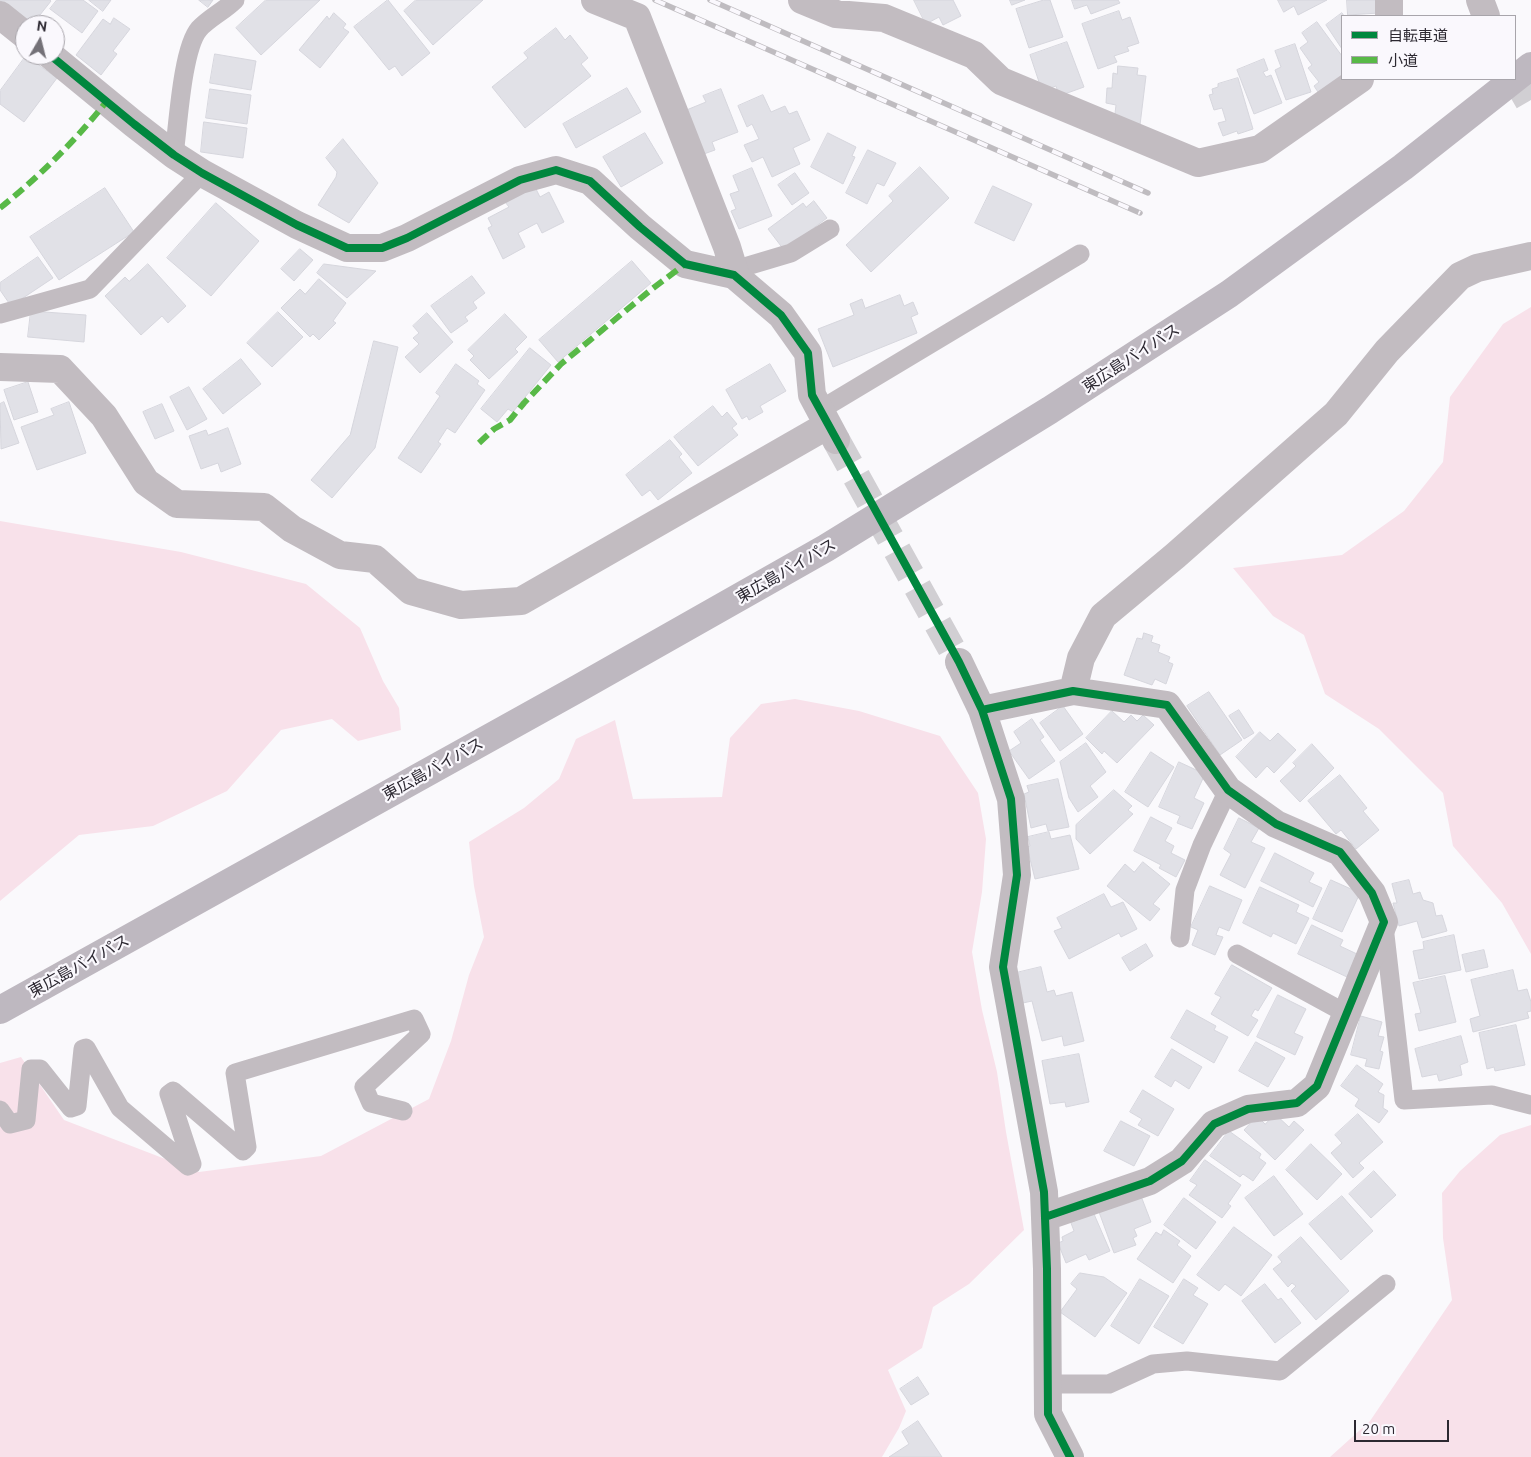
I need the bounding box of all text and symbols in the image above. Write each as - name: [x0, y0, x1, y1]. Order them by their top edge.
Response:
- north arrow: [15, 15, 65, 65]
- legend: [1341, 15, 1516, 80]
- text: N: [36, 17, 48, 35]
- text: 自転車道: [1388, 27, 1448, 44]
- text: 小道: [1388, 52, 1418, 69]
- street label: 東広島バイパス: [1079, 319, 1183, 397]
- street label: 東広島バイパス: [733, 535, 839, 607]
- street label: 東広島バイパス: [379, 733, 487, 805]
- street label: 東広島バイパス: [25, 930, 133, 1002]
- scale bar: [1356, 1410, 1451, 1442]
- text: 20 m: [1362, 1420, 1395, 1437]

